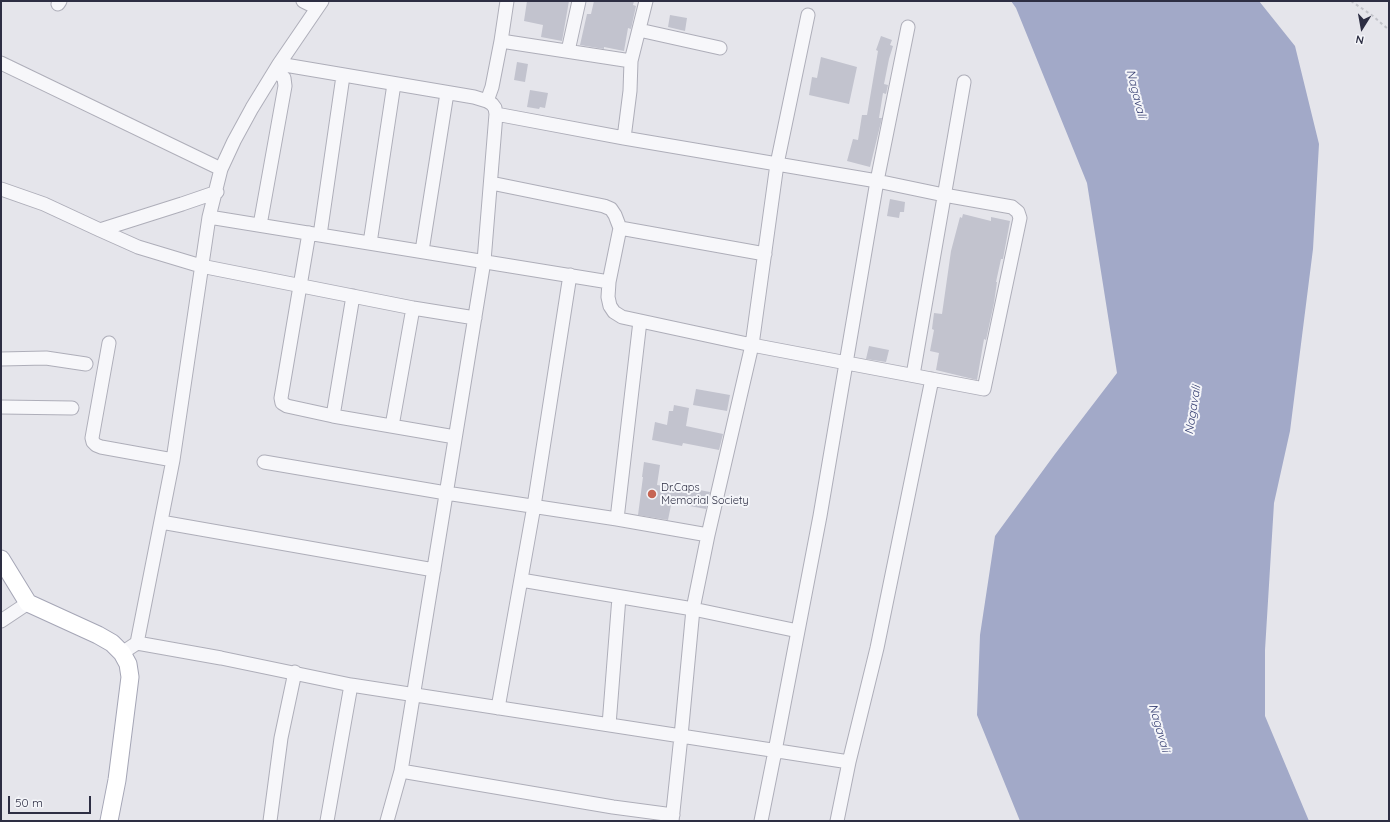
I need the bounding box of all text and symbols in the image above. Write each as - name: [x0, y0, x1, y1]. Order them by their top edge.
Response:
- north arrow: [1342, 8, 1382, 48]
- text: N: [1354, 32, 1365, 47]
- water label: Nagavali: [1123, 68, 1149, 120]
- water label: Nagavali: [1182, 384, 1204, 436]
- place label: Dr.Caps Memorial Society: [661, 481, 749, 507]
- marker: Dr.Caps Memorial Society: [646, 488, 658, 500]
- water label: Nagavali: [1145, 702, 1173, 754]
- scale bar: [10, 788, 93, 814]
- text: 50 m: [15, 795, 43, 810]

